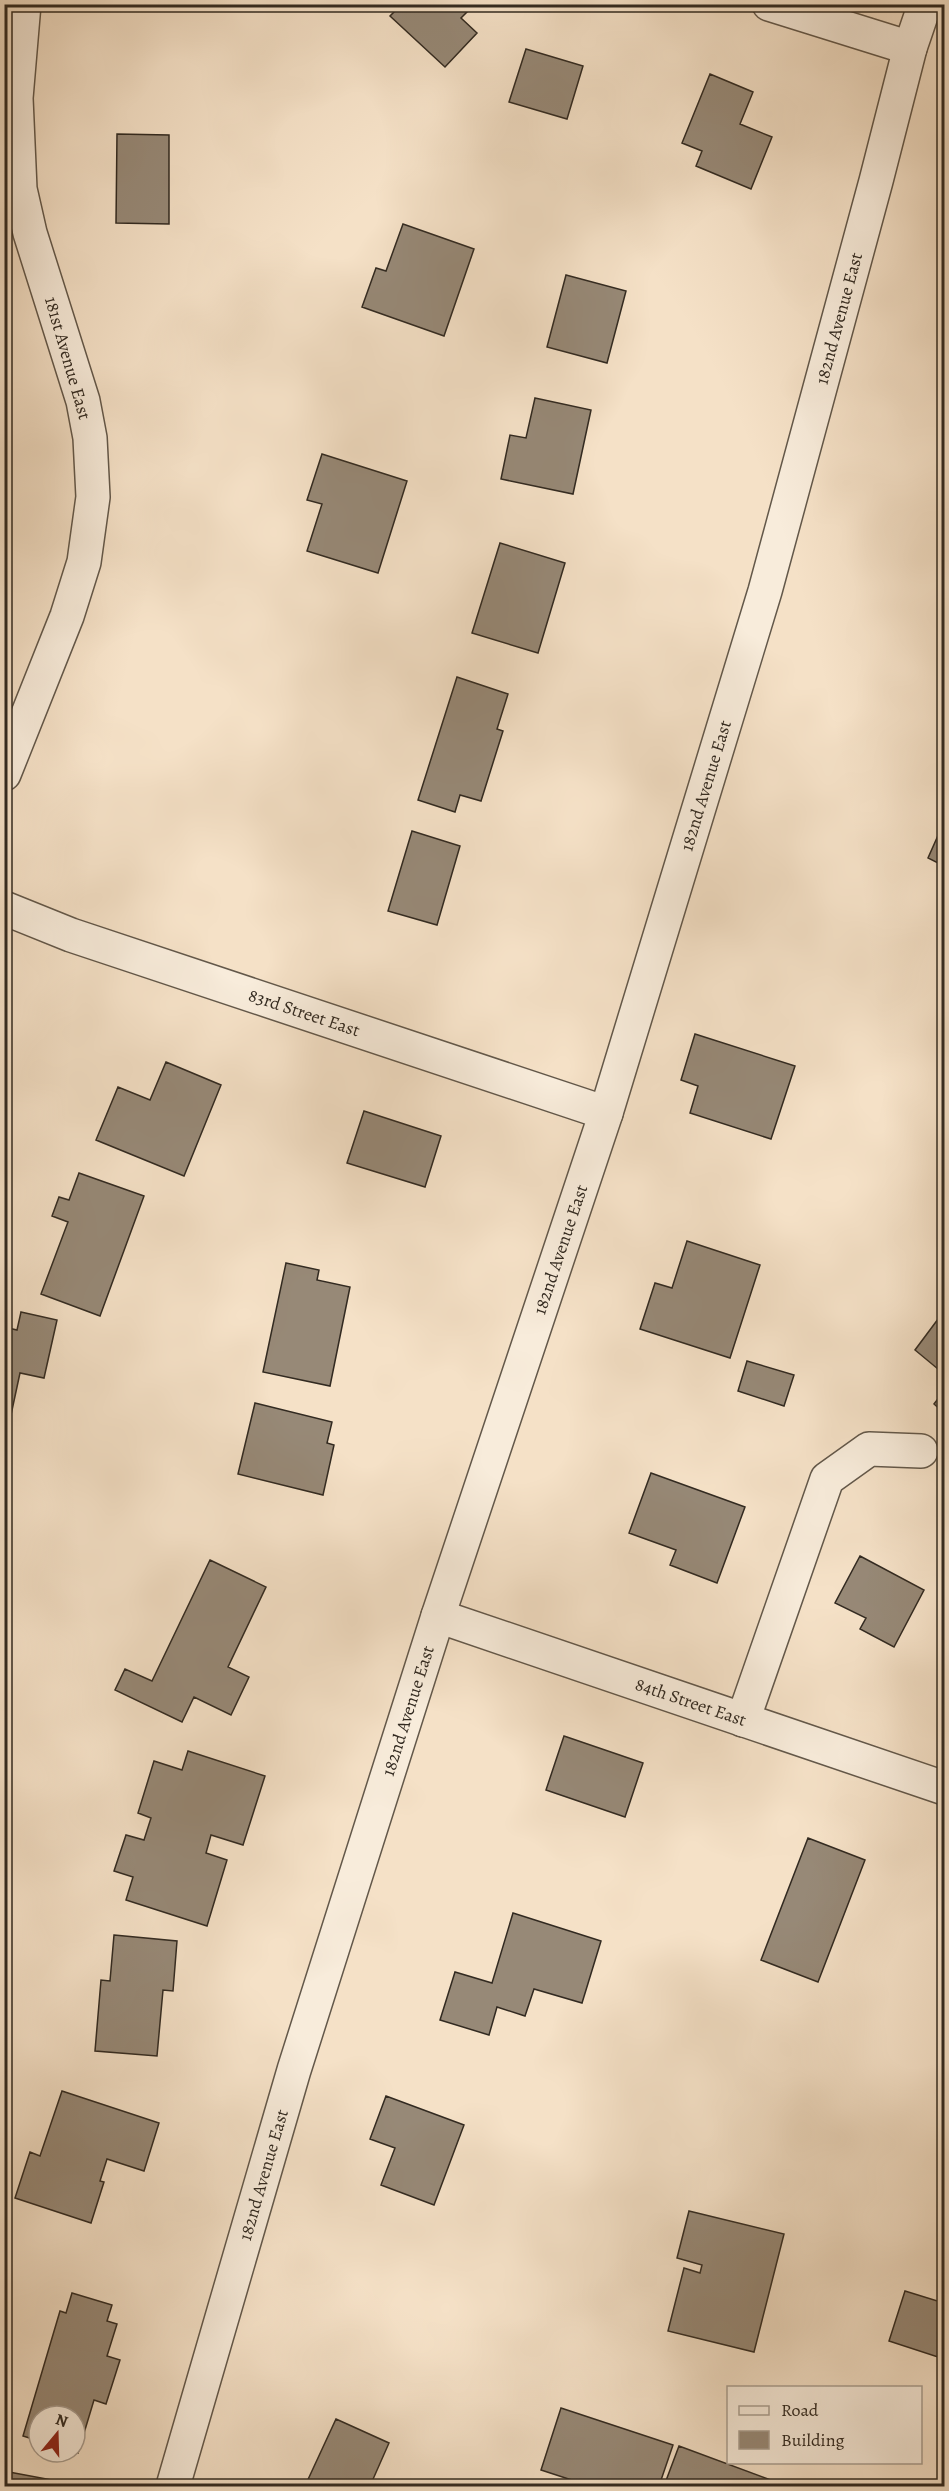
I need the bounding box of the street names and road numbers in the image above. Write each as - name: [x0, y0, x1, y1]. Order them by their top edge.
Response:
- street label: 182nd Avenue East: [810, 250, 868, 387]
- street label: 181st Avenue East: [39, 294, 97, 422]
- street label: 182nd Avenue East: [674, 717, 737, 854]
- street label: 83rd Street East: [245, 983, 363, 1042]
- street label: 182nd Avenue East: [528, 1181, 593, 1318]
- street label: 182nd Avenue East: [376, 1643, 440, 1779]
- street label: 84th Street East: [632, 1672, 750, 1732]
- street label: 182nd Avenue East: [233, 2106, 294, 2243]

